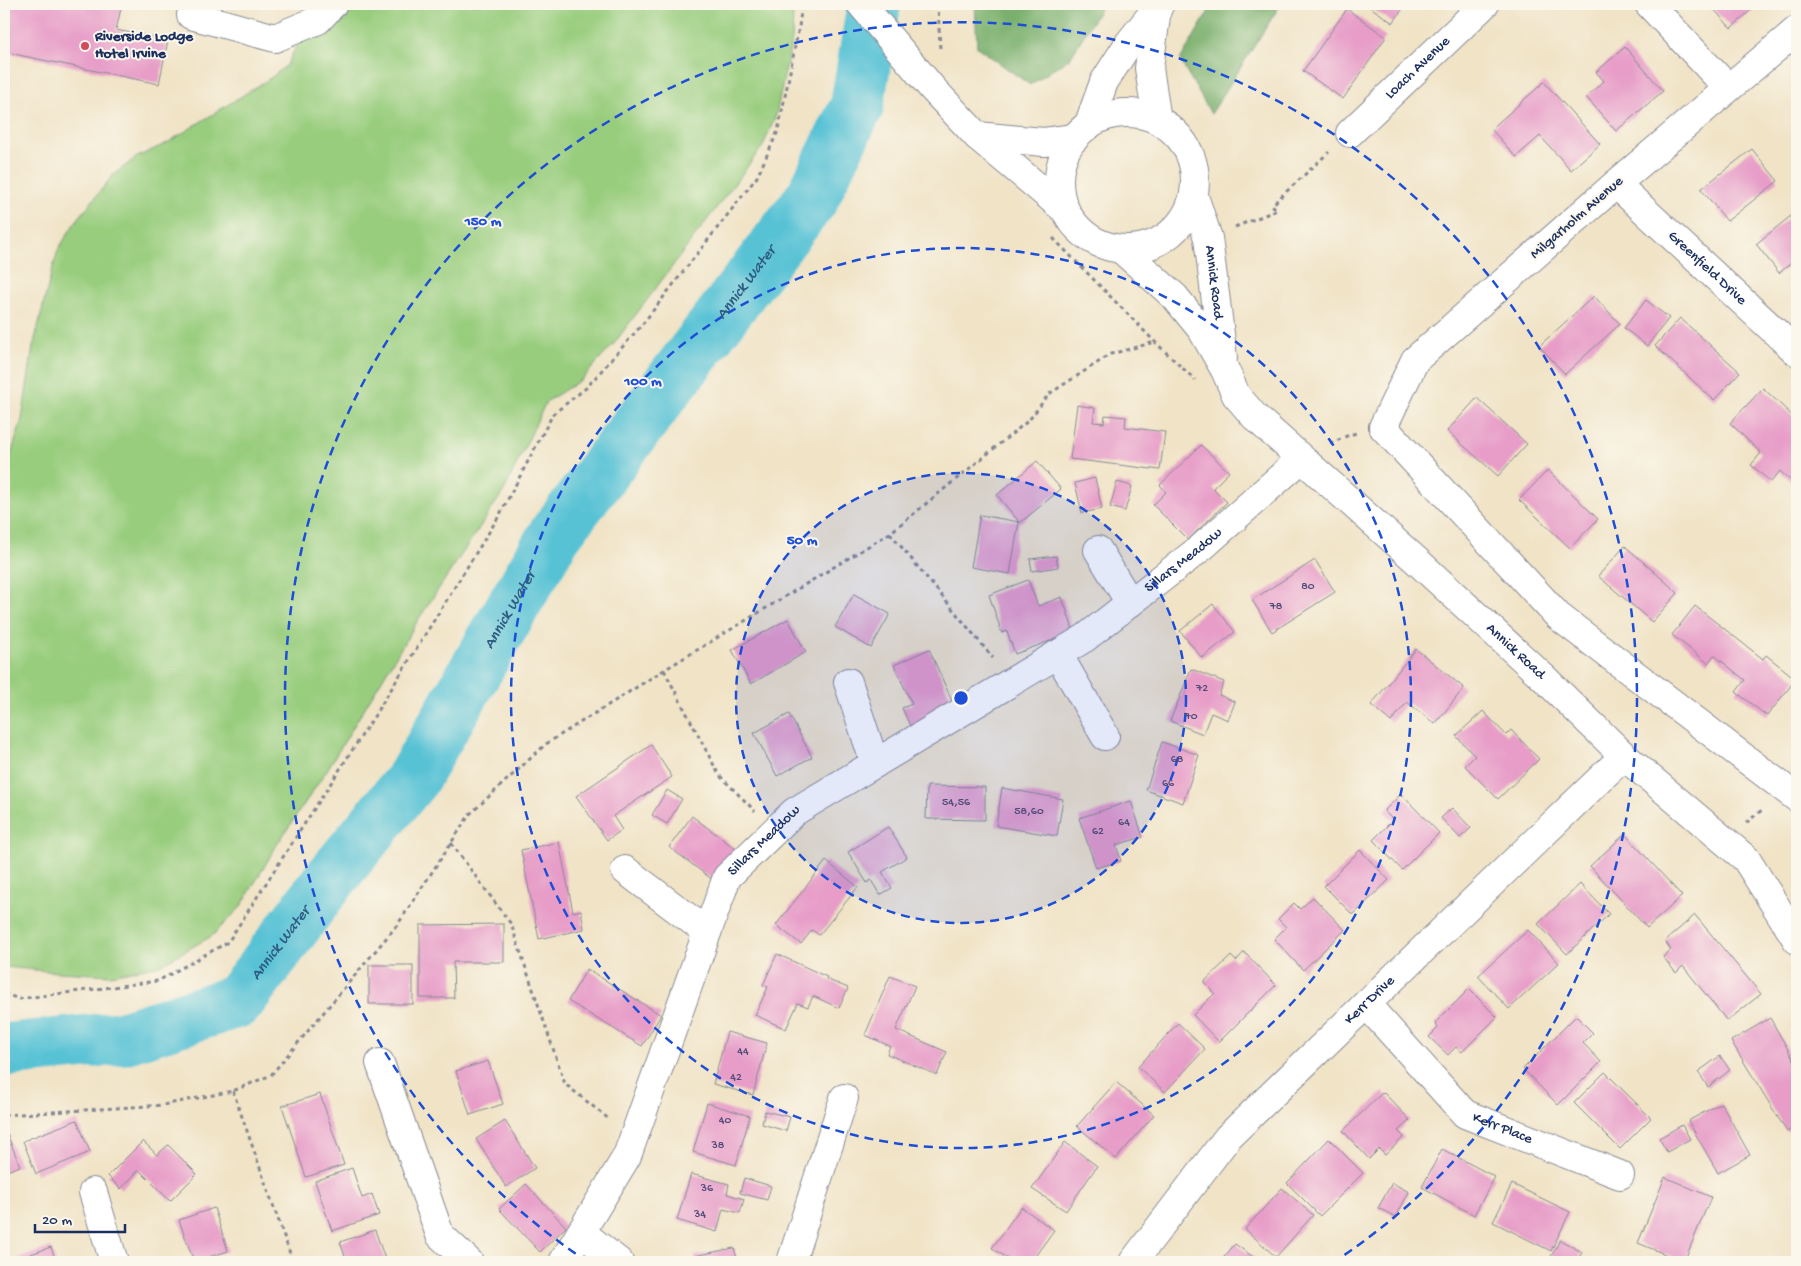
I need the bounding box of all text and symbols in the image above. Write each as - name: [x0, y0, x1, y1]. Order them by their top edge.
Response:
- place label: Riverside Lodge Hotel Irvine: [94, 28, 194, 63]
- street label: Loach Avenue: [1382, 33, 1455, 103]
- marker: Riverside Lodge Hotel Irvine: [79, 40, 91, 52]
- street label: Milgarholm Avenue: [1527, 172, 1627, 263]
- text: 150 m: [464, 213, 502, 231]
- street label: Greenfield Drive: [1664, 227, 1750, 310]
- water label: Annick Water: [713, 240, 783, 324]
- street label: Annick Road: [1200, 244, 1227, 322]
- text: 100 m: [623, 373, 662, 391]
- street label: Sillars Meadow: [1141, 524, 1226, 597]
- text: 50 m: [787, 532, 818, 550]
- water label: Annick Water: [480, 565, 543, 653]
- house number: 80: [1301, 580, 1315, 594]
- house number: 78: [1269, 600, 1283, 614]
- street label: Annick Road: [1482, 620, 1550, 684]
- house number: 72: [1195, 682, 1208, 696]
- centre of rings: [952, 689, 970, 707]
- house number: 70: [1183, 710, 1198, 724]
- house number: 68: [1171, 753, 1184, 767]
- house number: 66: [1162, 777, 1175, 791]
- house number: 54,56: [942, 796, 971, 810]
- street label: Sillars Meadow: [724, 801, 805, 880]
- house number: 58,60: [1014, 805, 1044, 819]
- house number: 64: [1118, 816, 1130, 830]
- house number: 62: [1092, 825, 1104, 839]
- water label: Annick Water: [247, 901, 317, 984]
- street label: Kerr Drive: [1341, 972, 1399, 1029]
- house number: 44: [737, 1045, 749, 1059]
- house number: 42: [730, 1071, 742, 1085]
- street label: Kerr Place: [1470, 1109, 1535, 1149]
- house number: 40: [719, 1114, 731, 1128]
- house number: 38: [711, 1139, 725, 1153]
- house number: 36: [700, 1182, 714, 1196]
- scale bar: [35, 1201, 125, 1233]
- house number: 34: [693, 1208, 706, 1222]
- text: 20 m: [42, 1212, 72, 1230]

